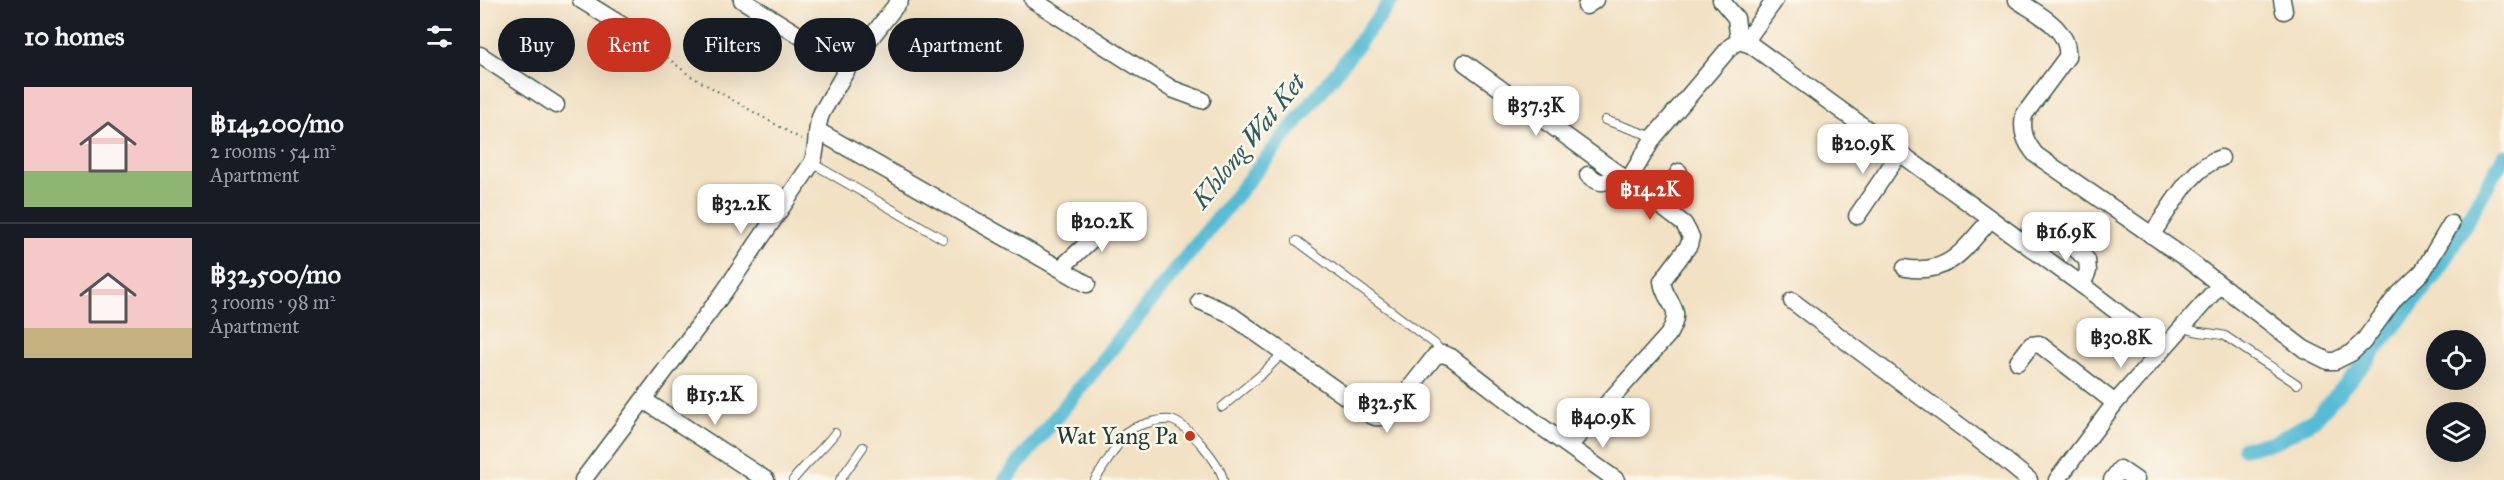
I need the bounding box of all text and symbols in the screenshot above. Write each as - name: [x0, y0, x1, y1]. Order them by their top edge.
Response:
- chip: Buy: [498, 18, 575, 72]
- chip: Rent: [587, 18, 671, 72]
- chip: Filters: [683, 18, 782, 72]
- chip: New: [794, 18, 876, 72]
- chip: Apartment: [888, 18, 1024, 72]
- text: 10 homes: [24, 20, 125, 52]
- icon: filters: [423, 20, 456, 53]
- water label: Khlong Wat Ket: [1183, 66, 1313, 216]
- pin: ฿37.3K: [1487, 86, 1585, 137]
- text: ฿37.3K: [1507, 93, 1565, 117]
- text: ฿14,200/mo: [210, 107, 344, 139]
- icon: home: [72, 111, 144, 183]
- pin: ฿20.9K: [1814, 124, 1912, 175]
- text: ฿20.9K: [1831, 131, 1895, 155]
- text: 2 rooms · 54 m²: [210, 139, 336, 163]
- text: Apartment: [210, 163, 299, 187]
- pin: ฿14.2K: [1601, 170, 1699, 221]
- text: ฿14.2K: [1620, 177, 1680, 201]
- pin: ฿32.2K: [692, 184, 790, 235]
- text: ฿32.2K: [711, 191, 771, 215]
- pin: ฿20.2K: [1053, 202, 1151, 253]
- text: ฿20.2K: [1071, 209, 1133, 233]
- pin: ฿16.9K: [2017, 212, 2115, 263]
- text: ฿16.9K: [2036, 219, 2096, 243]
- text: ฿32,500/mo: [210, 258, 341, 290]
- icon: home: [72, 262, 144, 334]
- text: 3 rooms · 98 m²: [210, 290, 335, 314]
- text: Apartment: [210, 314, 299, 338]
- pin: ฿30.8K: [2072, 318, 2170, 369]
- text: ฿30.8K: [2090, 325, 2152, 349]
- map controls: [2426, 330, 2486, 462]
- button: locate: [2426, 330, 2486, 390]
- pin: ฿15.2K: [666, 375, 764, 426]
- text: ฿15.2K: [686, 382, 744, 406]
- pin: ฿32.5K: [1338, 383, 1436, 434]
- text: ฿32.5K: [1358, 390, 1416, 414]
- pin: ฿40.9K: [1554, 398, 1652, 449]
- button: layers: [2426, 402, 2486, 462]
- text: ฿40.9K: [1571, 405, 1635, 429]
- place label: Wat Yang Pa: [1056, 421, 1179, 451]
- marker: Wat Yang Pa: [1183, 429, 1197, 443]

